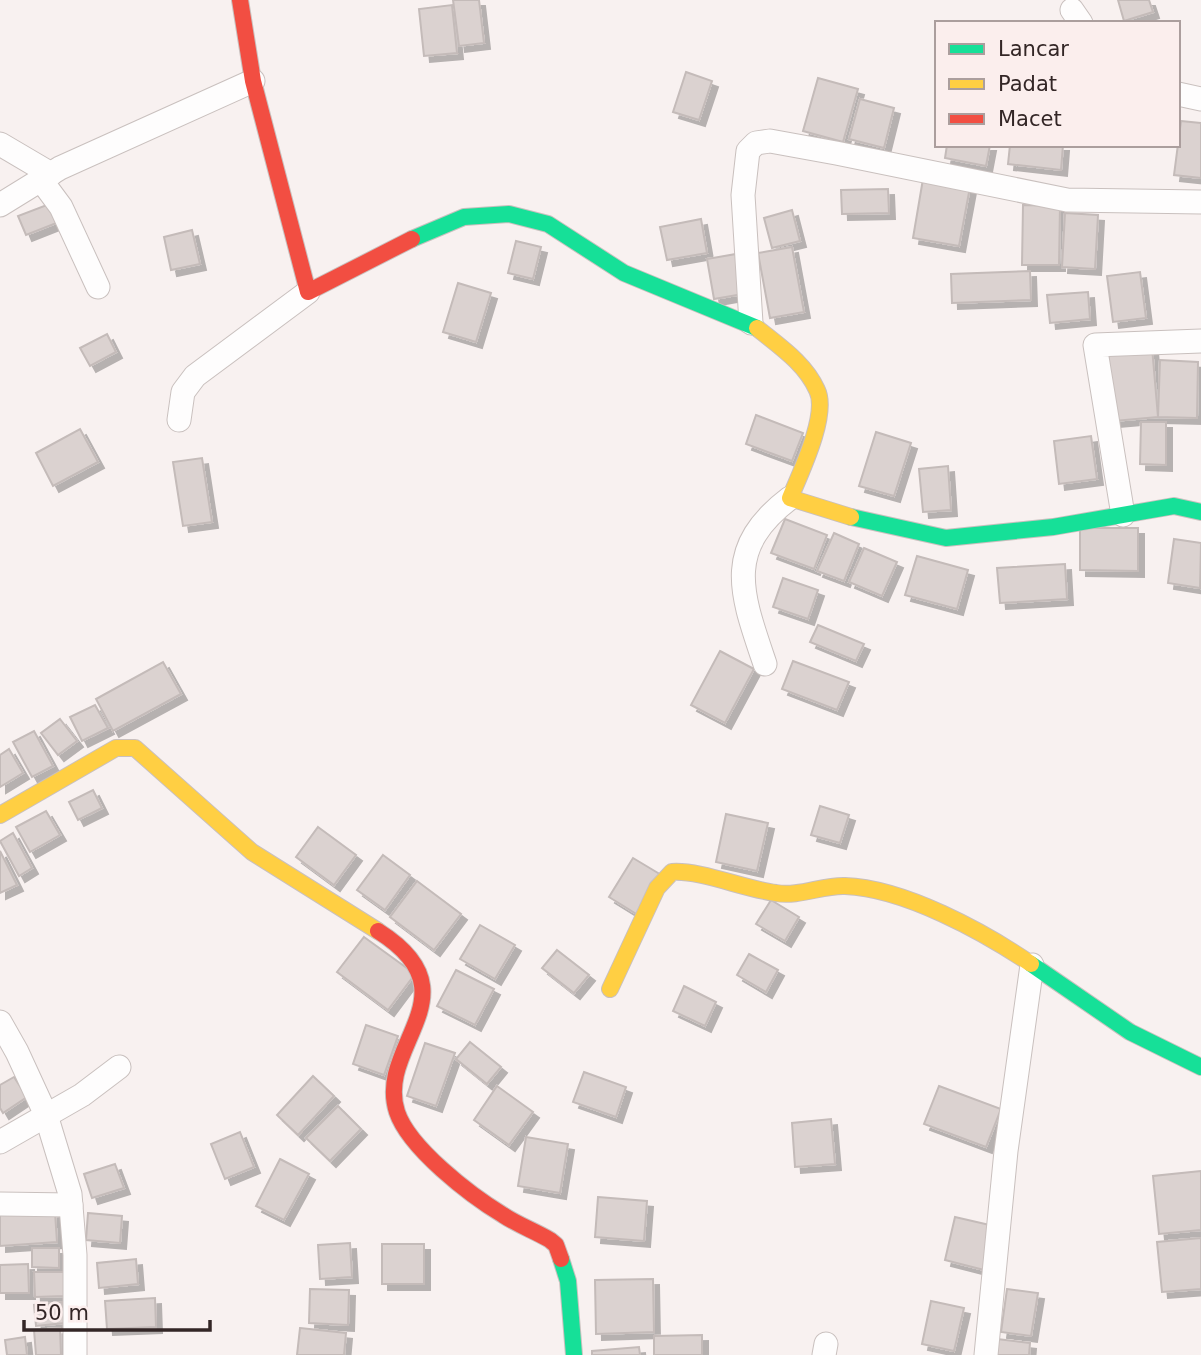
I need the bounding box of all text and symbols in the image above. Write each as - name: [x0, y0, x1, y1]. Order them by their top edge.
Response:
- legend: [935, 21, 1180, 147]
- text: Lancar: [998, 37, 1069, 61]
- text: Padat: [998, 72, 1057, 96]
- text: Macet: [998, 107, 1062, 131]
- scale bar: [24, 1288, 210, 1332]
- text: 50 m: [35, 1301, 89, 1325]

